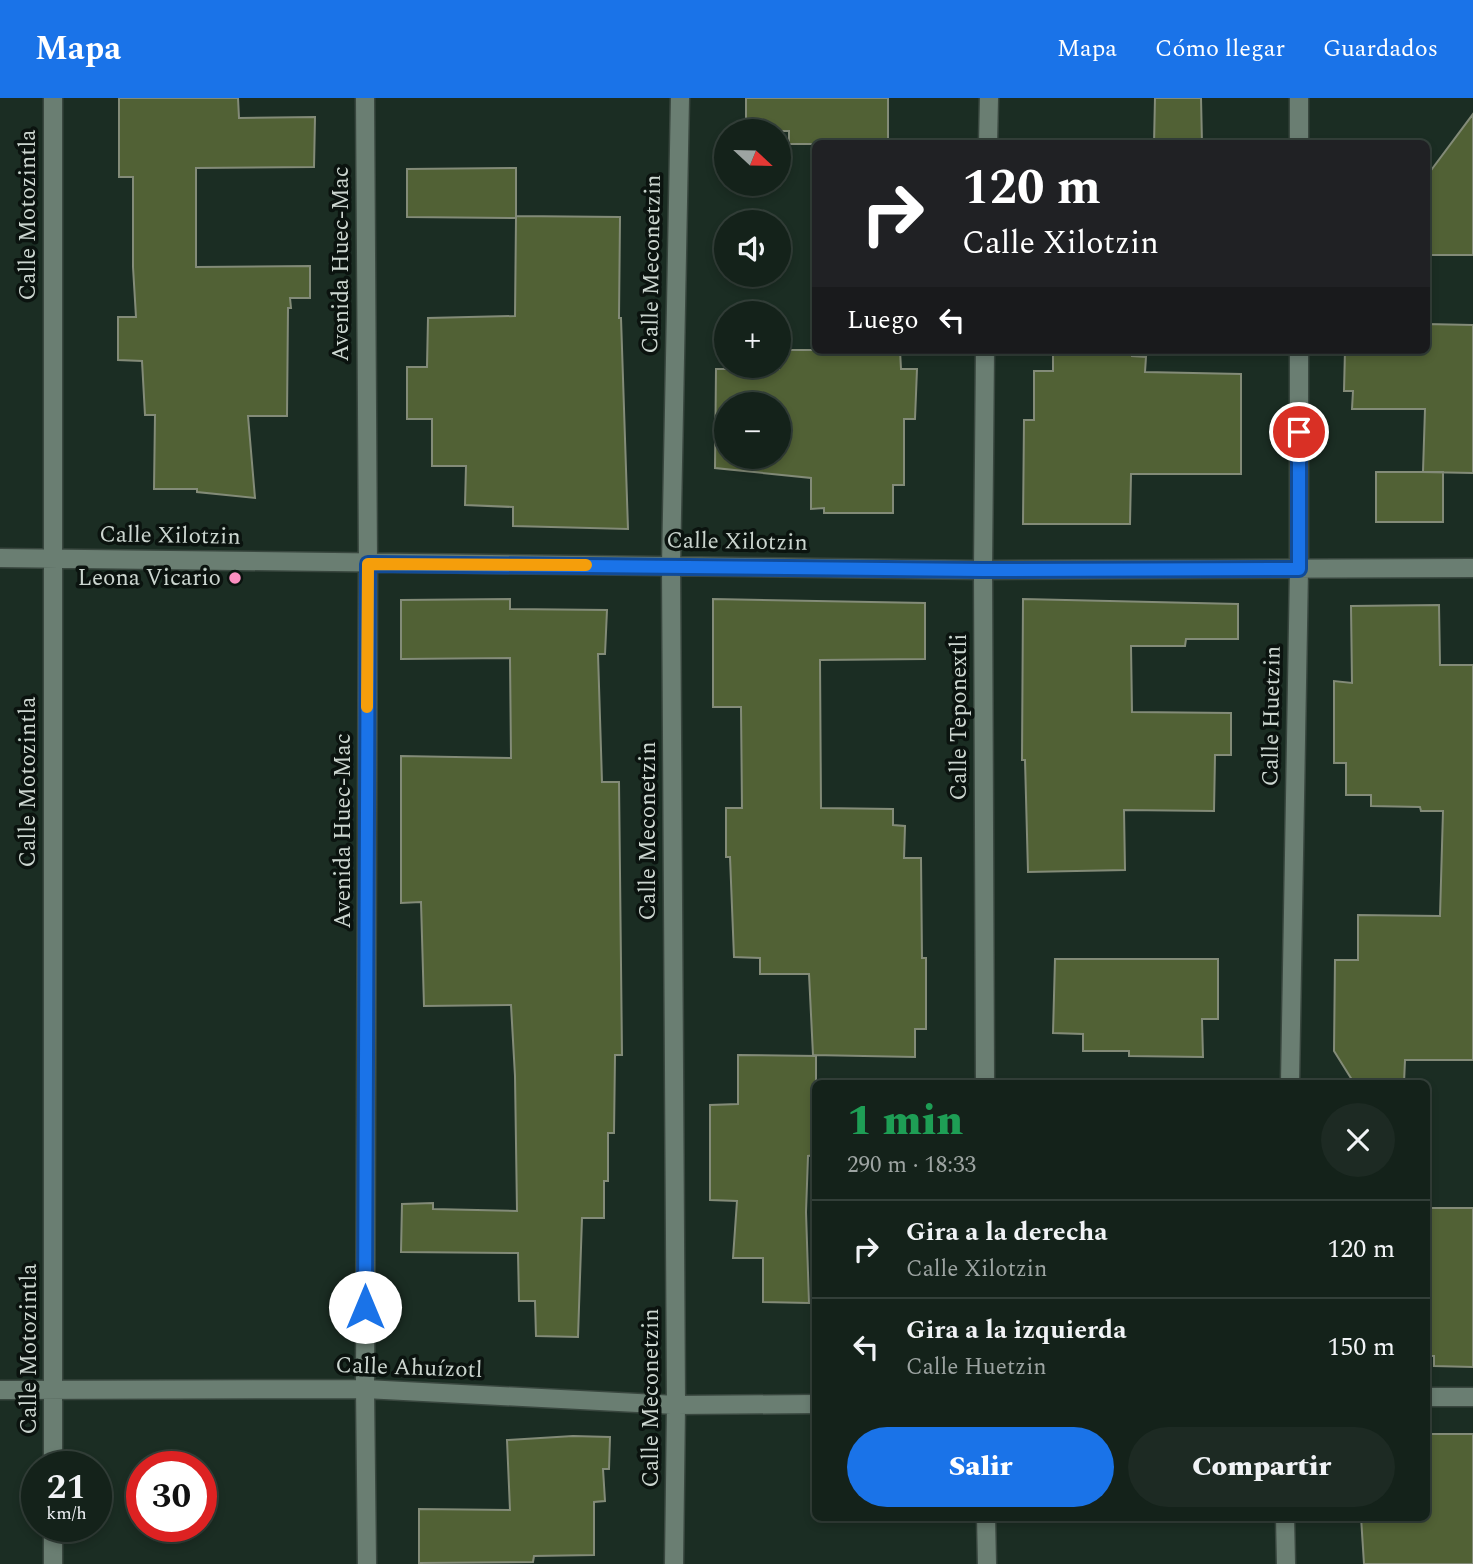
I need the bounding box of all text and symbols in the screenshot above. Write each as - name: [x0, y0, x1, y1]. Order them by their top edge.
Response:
- text: Mapa: [35, 24, 121, 74]
- text: Mapa: [1057, 31, 1117, 67]
- text: Cómo llegar: [1155, 31, 1285, 67]
- text: Guardados: [1323, 31, 1438, 67]
- north arrow: [714, 119, 791, 196]
- map controls: [714, 119, 791, 469]
- street label: Calle Motozintla: [11, 130, 46, 300]
- text: 120 m: [962, 151, 1101, 226]
- street label: Avenida Huec-Mac: [324, 166, 359, 362]
- icon: right: [847, 168, 938, 259]
- street label: Calle Meconetzin: [633, 174, 671, 354]
- button: sound: [714, 210, 791, 287]
- text: Calle Xilotzin: [962, 219, 1159, 268]
- text: Luego: [847, 300, 919, 340]
- button: +: [714, 301, 791, 378]
- icon: left: [933, 301, 971, 339]
- button: −: [714, 392, 791, 469]
- pin: [1269, 402, 1329, 462]
- icon: arrive: [1280, 413, 1318, 451]
- street label: Calle Xilotzin: [99, 517, 241, 555]
- street label: Calle Xilotzin: [666, 523, 808, 561]
- place label: Leona Vicario: [77, 561, 221, 596]
- marker: Leona Vicario: [227, 570, 243, 586]
- street label: Calle Teponextli: [942, 633, 977, 801]
- street label: Calle Huetzin: [1253, 645, 1291, 787]
- street label: Calle Motozintla: [11, 697, 46, 867]
- street label: Avenida Huec-Mac: [326, 733, 361, 929]
- street label: Calle Meconetzin: [631, 741, 666, 921]
- text: 1 min: [847, 1090, 963, 1153]
- button: close: [1321, 1103, 1395, 1177]
- text: 290 m · 18:33: [847, 1148, 976, 1183]
- text: Gira a la derecha: [906, 1212, 1108, 1252]
- text: 120 m: [1327, 1229, 1395, 1269]
- icon: right: [847, 1230, 885, 1268]
- text: Calle Xilotzin: [906, 1252, 1047, 1287]
- street label: Calle Motozintla: [12, 1264, 47, 1434]
- position arrow: [328, 1270, 402, 1344]
- street label: Calle Meconetzin: [634, 1308, 669, 1488]
- text: Gira a la izquierda: [906, 1310, 1127, 1350]
- text: 150 m: [1327, 1327, 1395, 1367]
- icon: left: [847, 1328, 885, 1366]
- street label: Calle Ahuízotl: [335, 1348, 483, 1388]
- text: Calle Huetzin: [906, 1350, 1047, 1385]
- button: Salir: [847, 1427, 1114, 1507]
- button: Compartir: [1128, 1427, 1395, 1507]
- speed limit sign: 30: [126, 1451, 217, 1542]
- text: 21: [47, 1461, 86, 1514]
- text: km/h: [46, 1500, 87, 1527]

